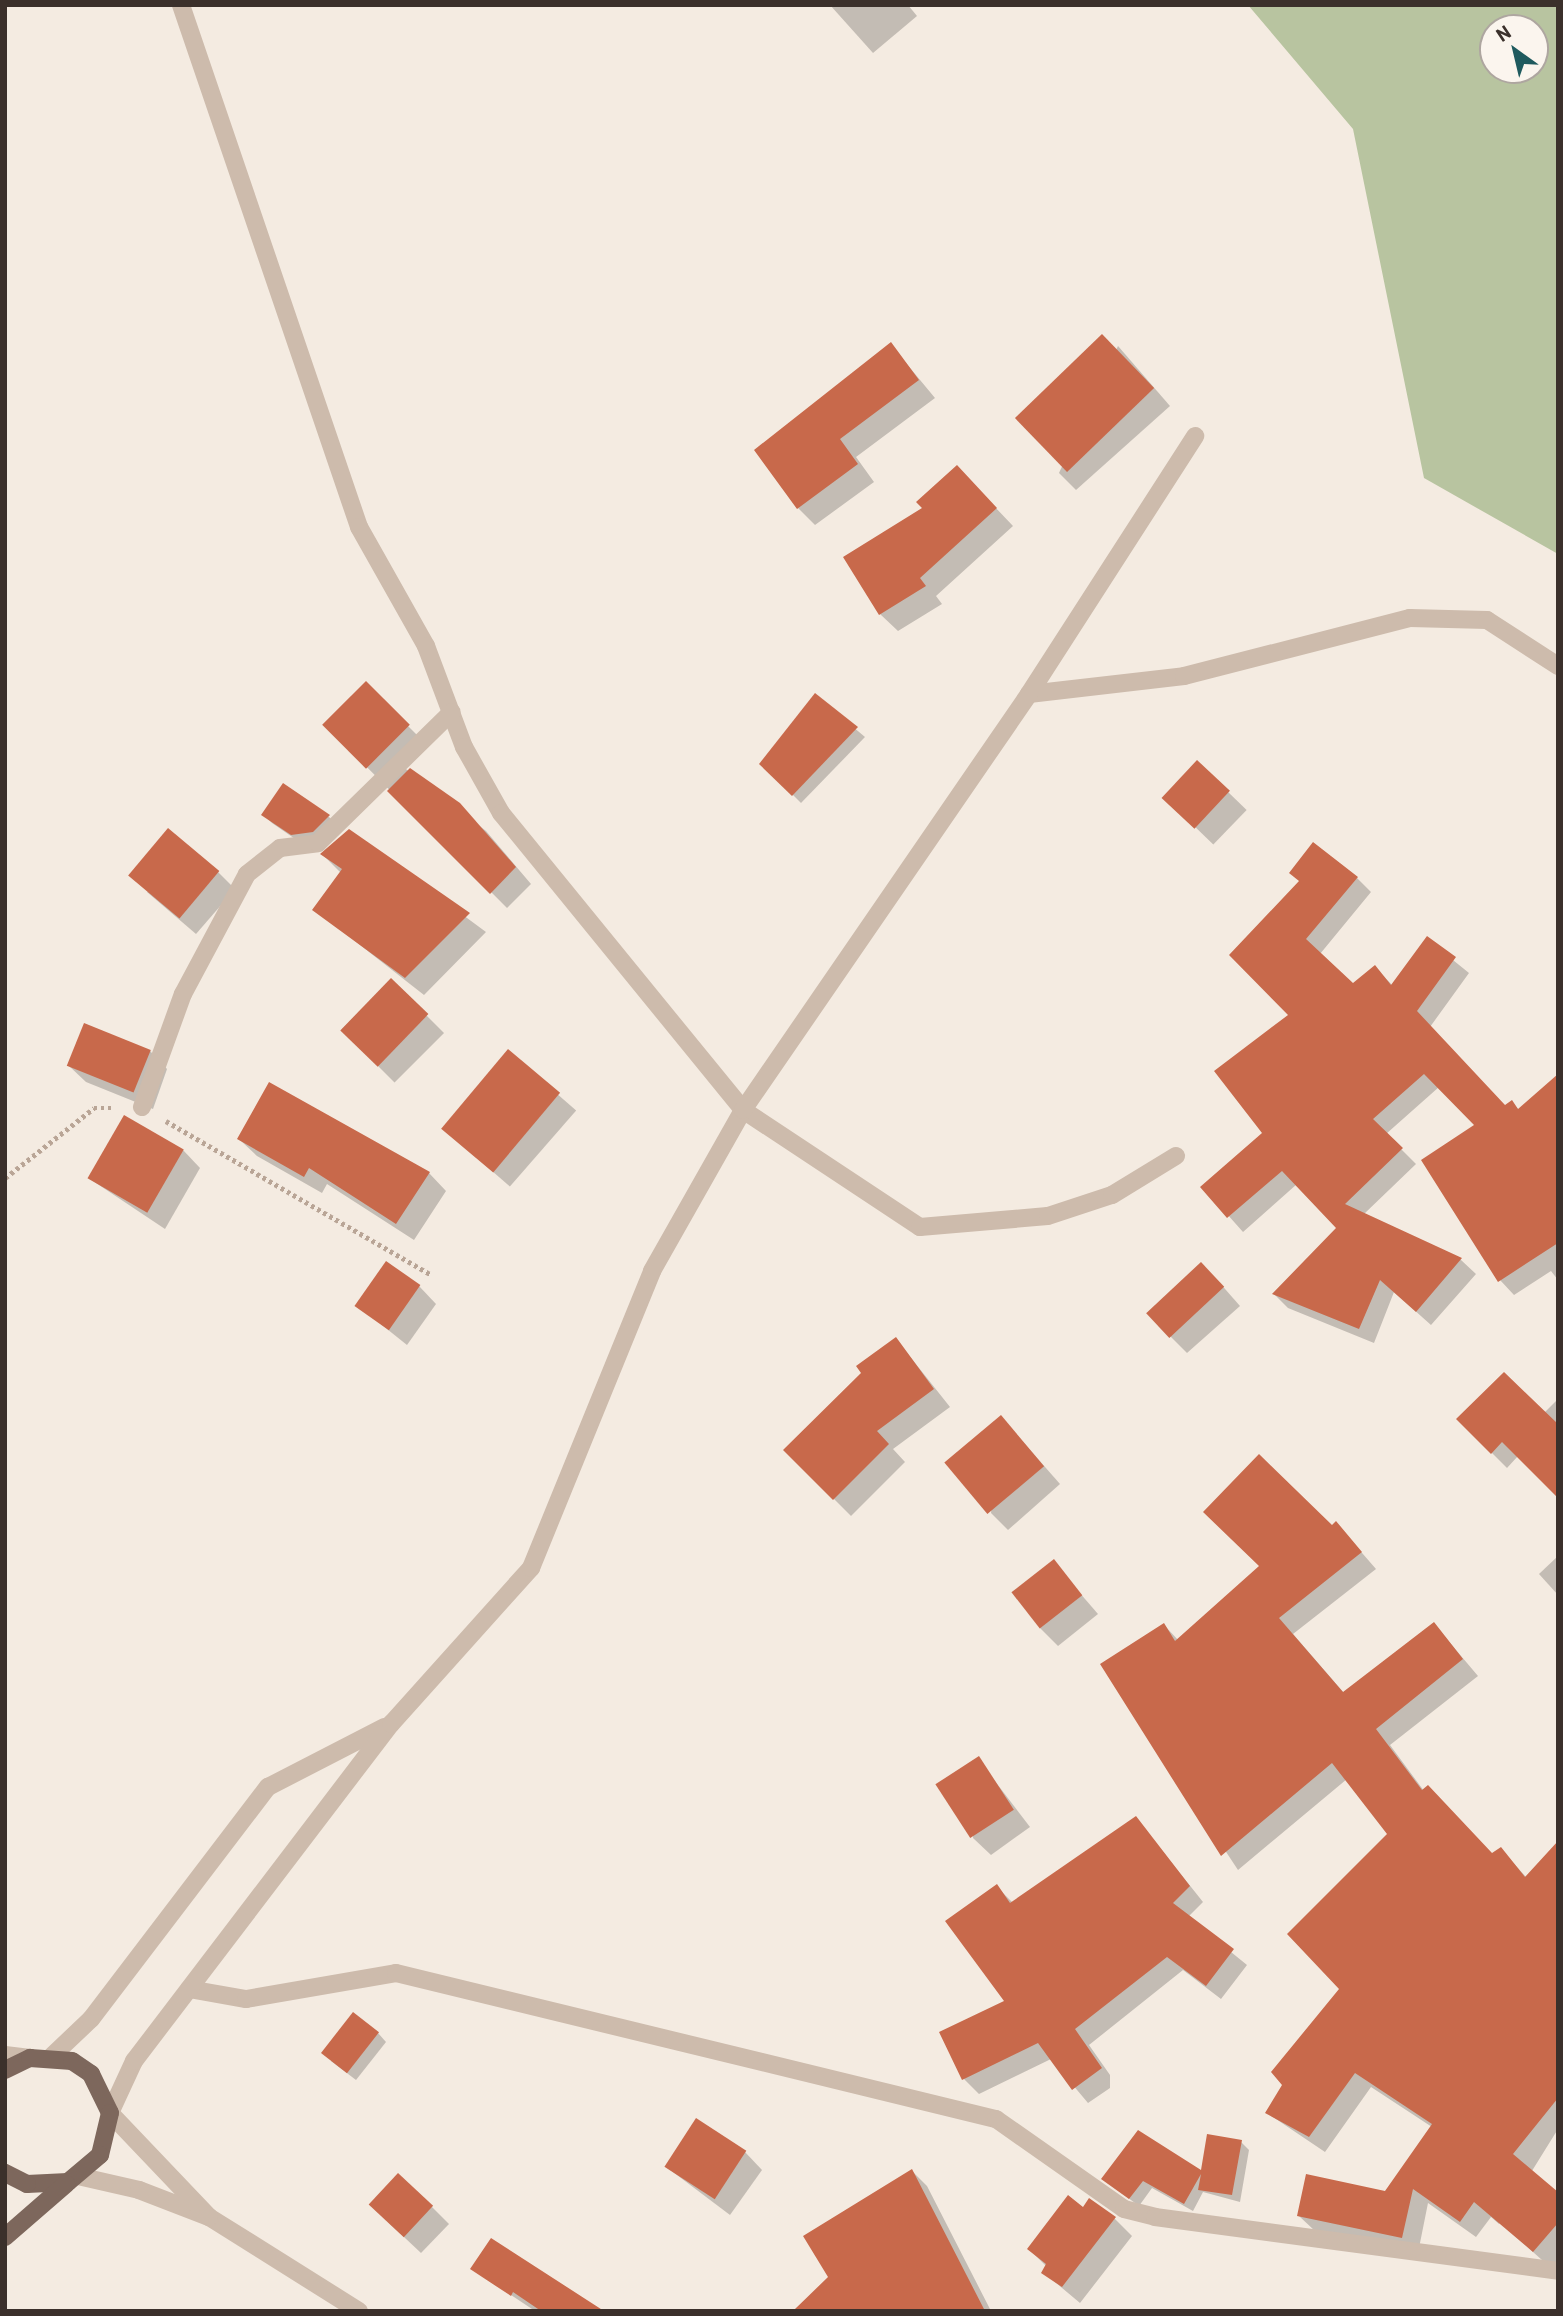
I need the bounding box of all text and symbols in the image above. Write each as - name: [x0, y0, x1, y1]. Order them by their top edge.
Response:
- north arrow: [1479, 14, 1549, 84]
- text: N: [1491, 20, 1515, 46]

